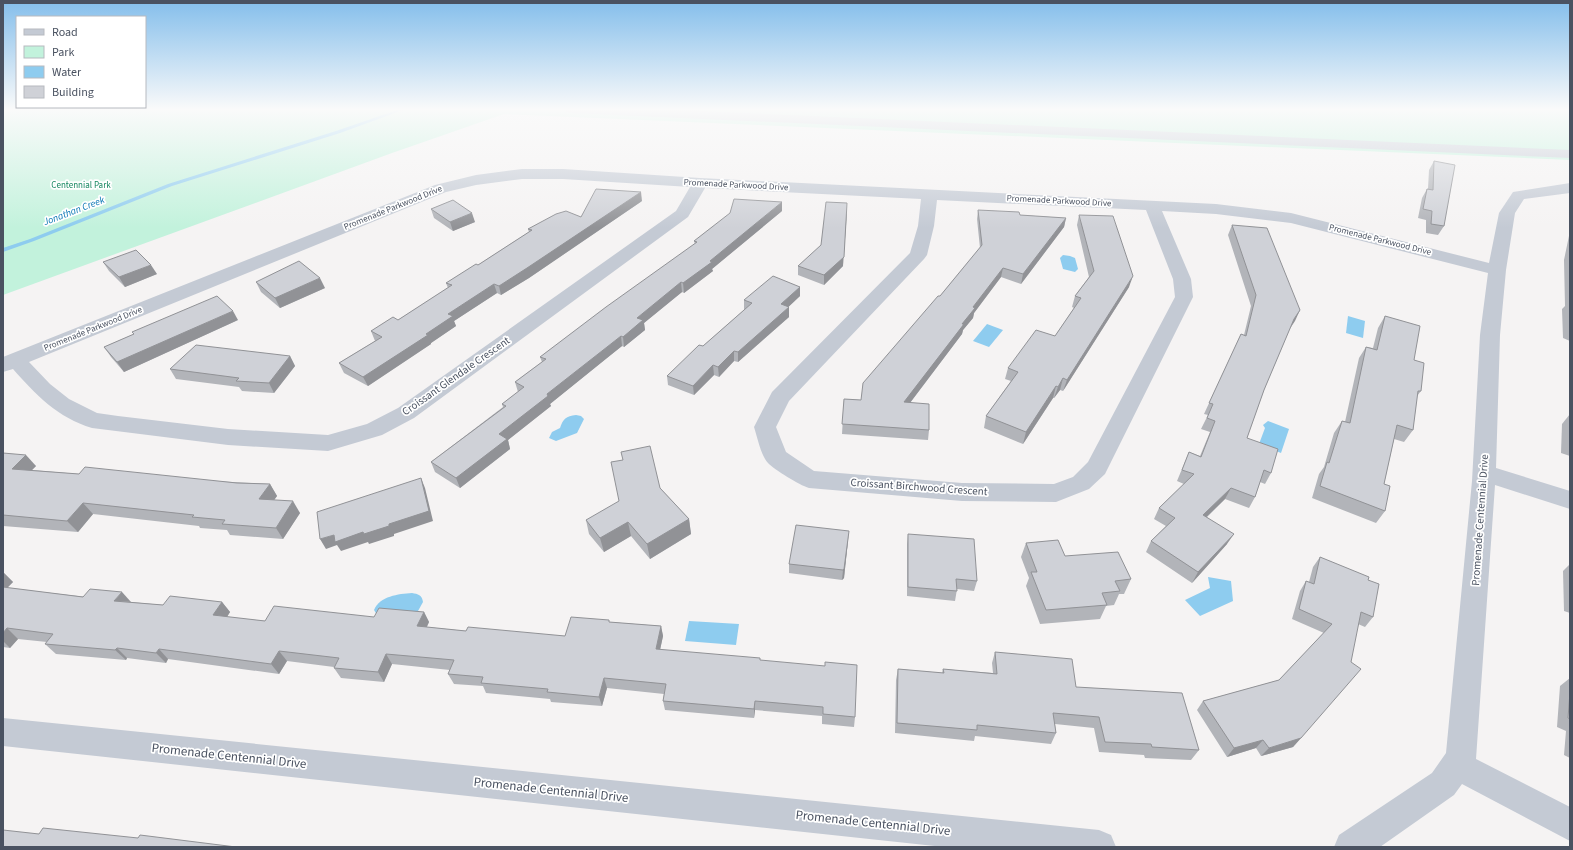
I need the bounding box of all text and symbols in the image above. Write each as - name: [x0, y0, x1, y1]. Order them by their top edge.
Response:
- legend: [16, 16, 146, 108]
- text: Road: [52, 24, 78, 41]
- text: Park: [52, 44, 74, 61]
- text: Water: [52, 64, 82, 81]
- text: Building: [52, 84, 94, 101]
- street label: Promenade Parkwood Drive: [683, 176, 789, 194]
- park label: Centennial Park: [51, 179, 111, 192]
- street label: Promenade Parkwood Drive: [342, 182, 445, 234]
- street label: Promenade Parkwood Drive: [1006, 192, 1112, 210]
- water label: Jonathan Creek: [40, 193, 107, 229]
- street label: Promenade Parkwood Drive: [1328, 221, 1433, 259]
- street label: Promenade Parkwood Drive: [42, 303, 145, 355]
- street label: Croissant Glendale Crescent: [399, 333, 513, 419]
- street label: Promenade Centennial Drive: [1468, 453, 1492, 586]
- street label: Croissant Birchwood Crescent: [850, 475, 988, 499]
- street label: Promenade Centennial Drive: [151, 739, 307, 773]
- street label: Promenade Centennial Drive: [473, 773, 629, 807]
- street label: Promenade Centennial Drive: [795, 806, 951, 840]

